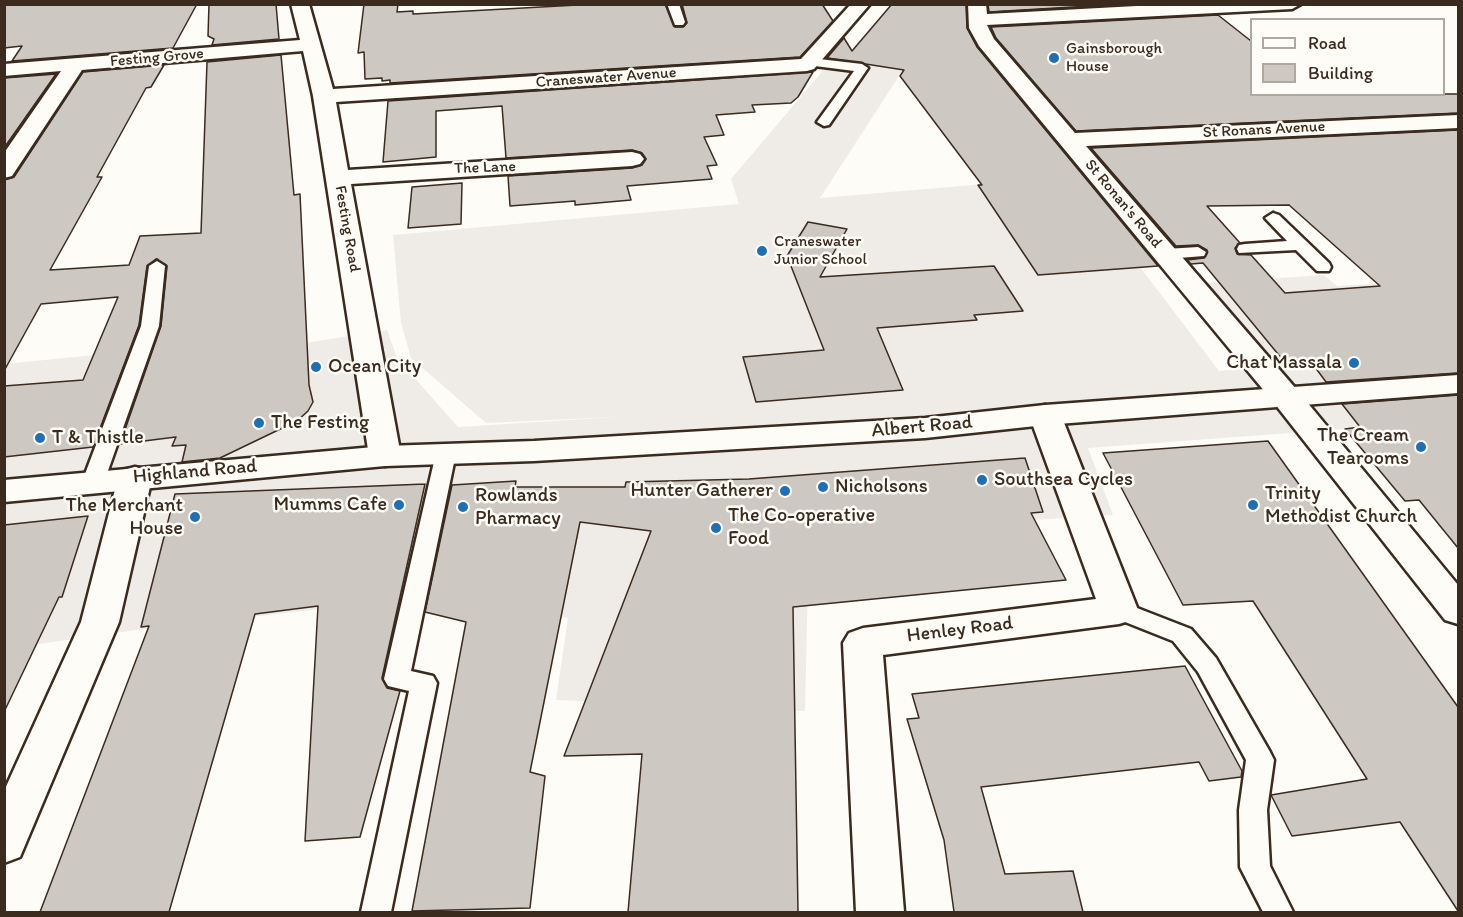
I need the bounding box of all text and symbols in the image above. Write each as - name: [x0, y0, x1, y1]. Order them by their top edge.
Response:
- legend: [1250, 18, 1445, 96]
- text: Road: [1308, 32, 1347, 54]
- place label: Gainsborough House: [1066, 39, 1162, 77]
- street label: Festing Grove: [109, 44, 205, 72]
- marker: Gainsborough House: [1047, 51, 1061, 65]
- text: Building: [1308, 62, 1373, 84]
- street label: Craneswater Avenue: [535, 64, 677, 92]
- street label: St Ronans Avenue: [1202, 117, 1326, 143]
- street label: St Ronan's Road: [1080, 156, 1166, 252]
- street label: The Lane: [454, 157, 516, 179]
- street label: Festing Road: [330, 184, 364, 274]
- place label: Craneswater Junior School: [774, 232, 867, 270]
- marker: Craneswater Junior School: [755, 244, 769, 258]
- place label: Chat Massala: [1226, 351, 1342, 375]
- place label: Ocean City: [328, 355, 421, 379]
- marker: Chat Massala: [1347, 356, 1361, 370]
- marker: Ocean City: [309, 360, 323, 374]
- place label: The Festing: [271, 411, 369, 435]
- street label: Albert Road: [870, 411, 974, 443]
- marker: The Festing: [252, 416, 266, 430]
- place label: The Cream Tearooms: [1317, 424, 1409, 471]
- place label: T & Thistle: [52, 426, 144, 450]
- marker: T & Thistle: [33, 431, 47, 445]
- marker: The Cream Tearooms: [1414, 440, 1428, 454]
- street label: Highland Road: [132, 455, 258, 489]
- place label: Southsea Cycles: [994, 468, 1133, 492]
- marker: Southsea Cycles: [975, 473, 989, 487]
- place label: Nicholsons: [835, 475, 928, 499]
- place label: Hunter Gatherer: [631, 479, 773, 503]
- marker: Nicholsons: [816, 480, 830, 494]
- place label: Trinity Methodist Church: [1265, 482, 1417, 529]
- place label: Rowlands Pharmacy: [475, 484, 561, 531]
- marker: Hunter Gatherer: [778, 484, 792, 498]
- place label: Mumms Cafe: [274, 493, 387, 517]
- place label: The Merchant House: [65, 494, 183, 541]
- marker: Mumms Cafe: [392, 498, 406, 512]
- marker: Trinity Methodist Church: [1246, 498, 1260, 512]
- marker: Rowlands Pharmacy: [456, 500, 470, 514]
- place label: The Co-operative Food: [728, 504, 875, 551]
- marker: The Merchant House: [188, 510, 202, 524]
- marker: The Co-operative Food: [709, 521, 723, 535]
- street label: Henley Road: [905, 612, 1015, 648]

